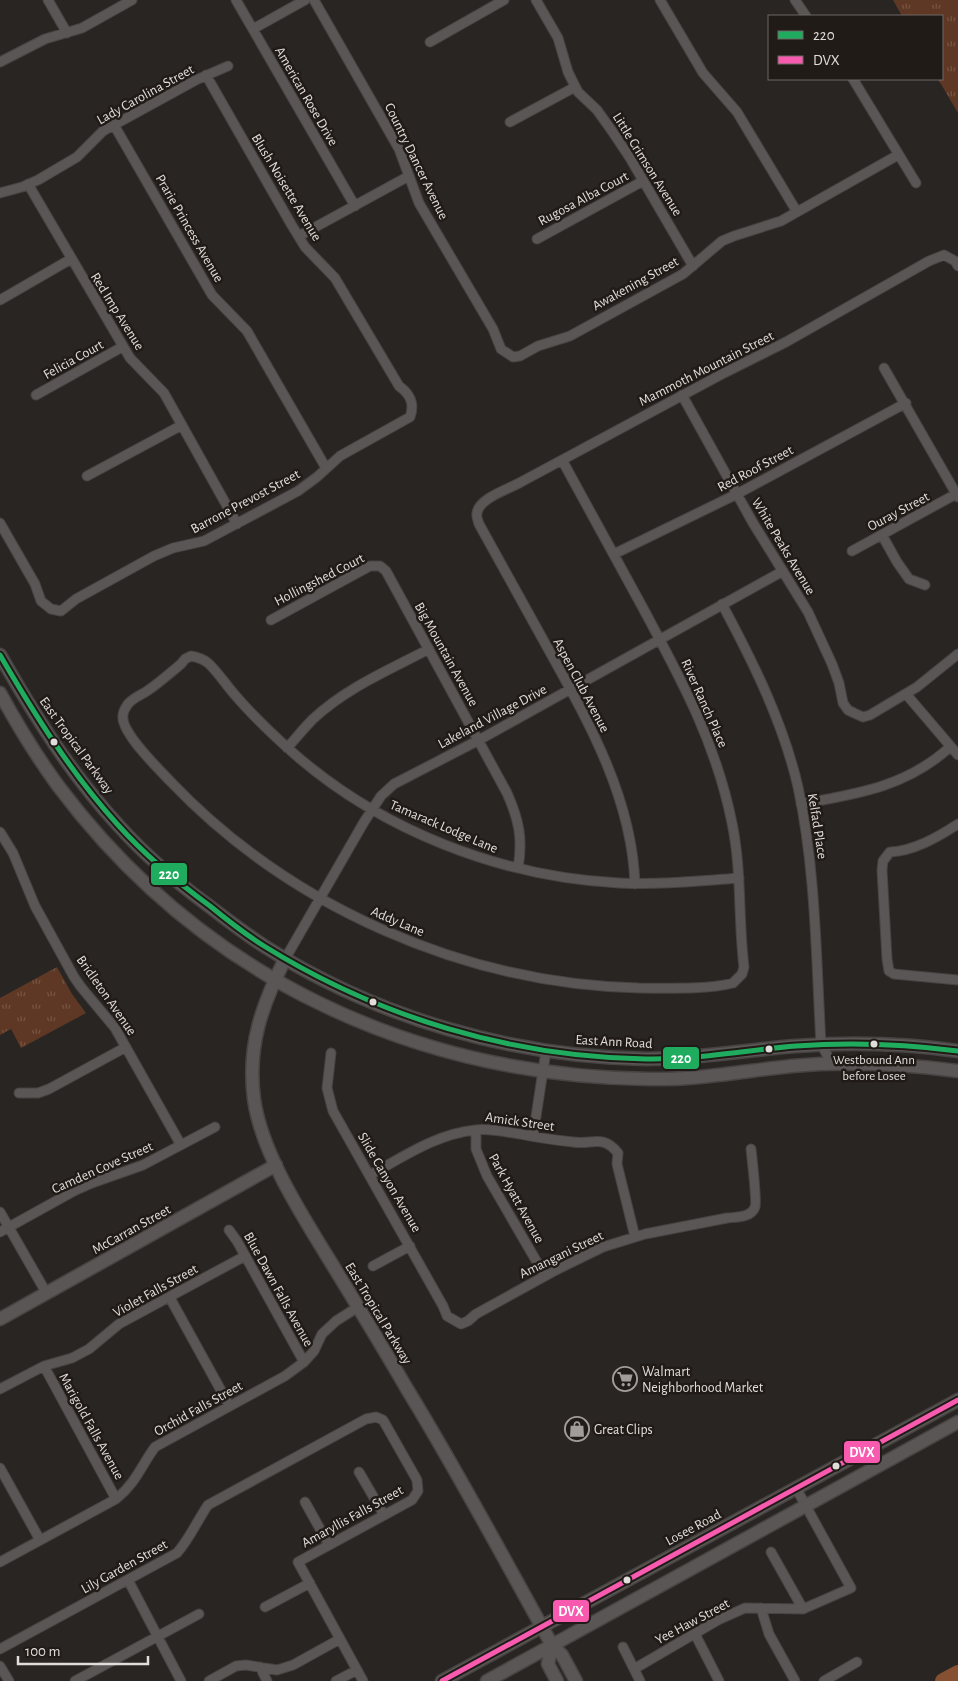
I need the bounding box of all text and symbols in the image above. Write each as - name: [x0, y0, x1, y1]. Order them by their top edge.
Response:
- legend: [768, 15, 943, 80]
- text: 220: [813, 28, 835, 43]
- street label: American Rose Drive: [272, 45, 340, 148]
- text: DVX: [813, 53, 840, 68]
- street label: Lady Carolina Street: [95, 62, 197, 127]
- street label: Country Dancer Avenue: [382, 101, 450, 222]
- street label: Little Crimson Avenue: [610, 110, 685, 219]
- street label: Blush Noisette Avenue: [249, 131, 324, 244]
- street label: Rugosa Alba Court: [536, 169, 631, 228]
- street label: Prarie Princess Avenue: [153, 172, 226, 285]
- street label: Awakening Street: [590, 254, 681, 313]
- street label: Red Imp Avenue: [88, 270, 146, 353]
- street label: Mammoth Mountain Street: [637, 329, 777, 409]
- street label: Felicia Court: [41, 337, 106, 382]
- street label: Red Roof Street: [715, 443, 796, 495]
- street label: Barrone Prevost Street: [189, 467, 303, 537]
- street label: Ouray Street: [865, 490, 932, 534]
- street label: White Peaks Avenue: [749, 496, 818, 597]
- street label: Hollingshed Court: [272, 551, 367, 609]
- street label: Big Mountain Avenue: [412, 600, 481, 709]
- street label: Aspen Club Avenue: [550, 636, 612, 735]
- street label: River Ranch Place: [678, 657, 730, 750]
- street label: Lakeland Village Drive: [436, 682, 549, 751]
- street label: East Tropical Parkway: [36, 695, 116, 797]
- unlabelled marker: [49, 737, 59, 747]
- street label: Kelfad Place: [805, 792, 829, 860]
- street label: Tamarack Lodge Lane: [388, 798, 500, 856]
- line badge: 220: [150, 862, 188, 886]
- text: 220: [159, 868, 179, 882]
- street label: Addy Lane: [369, 904, 426, 939]
- street label: Bridleton Avenue: [74, 953, 139, 1038]
- unlabelled marker: [368, 997, 378, 1007]
- street label: East Ann Road: [575, 1033, 653, 1051]
- marker: Westbound Ann before Losee: [869, 1039, 879, 1049]
- unlabelled marker: [764, 1044, 774, 1054]
- line badge: 220: [662, 1046, 700, 1070]
- text: 220: [671, 1052, 691, 1066]
- place label: Westbound Ann before Losee: [833, 1054, 915, 1083]
- street label: Amick Street: [484, 1110, 556, 1134]
- street label: Slide Canyon Avenue: [355, 1130, 423, 1235]
- street label: Camden Cove Street: [50, 1139, 156, 1197]
- street label: Park Hyatt Avenue: [486, 1151, 546, 1246]
- street label: McCarran Street: [90, 1202, 174, 1257]
- street label: Amangani Street: [517, 1228, 606, 1281]
- street label: Blue Dawn Falls Avenue: [241, 1230, 315, 1349]
- street label: East Tropical Parkway: [342, 1260, 414, 1367]
- street label: Violet Falls Street: [111, 1262, 201, 1320]
- place label: Walmart Neighborhood Market: [642, 1365, 764, 1395]
- supermarket icon: Walmart Neighborhood Market: [612, 1366, 638, 1392]
- street label: Marigold Falls Avenue: [56, 1371, 126, 1482]
- street label: Orchid Falls Street: [152, 1379, 245, 1439]
- shop icon: Great Clips: [564, 1416, 590, 1442]
- place label: Great Clips: [594, 1423, 653, 1437]
- line badge: DVX: [843, 1440, 881, 1464]
- text: DVX: [849, 1446, 875, 1460]
- unlabelled marker: [831, 1461, 841, 1471]
- street label: Amaryllis Falls Street: [299, 1483, 406, 1550]
- street label: Losee Road: [663, 1507, 724, 1548]
- street label: Lily Garden Street: [79, 1537, 170, 1596]
- unlabelled marker: [622, 1575, 632, 1585]
- street label: Yee Haw Street: [653, 1596, 732, 1647]
- line badge: DVX: [552, 1599, 590, 1623]
- text: DVX: [558, 1605, 584, 1619]
- scale bar: [18, 1634, 148, 1666]
- text: 100 m: [25, 1644, 60, 1659]

